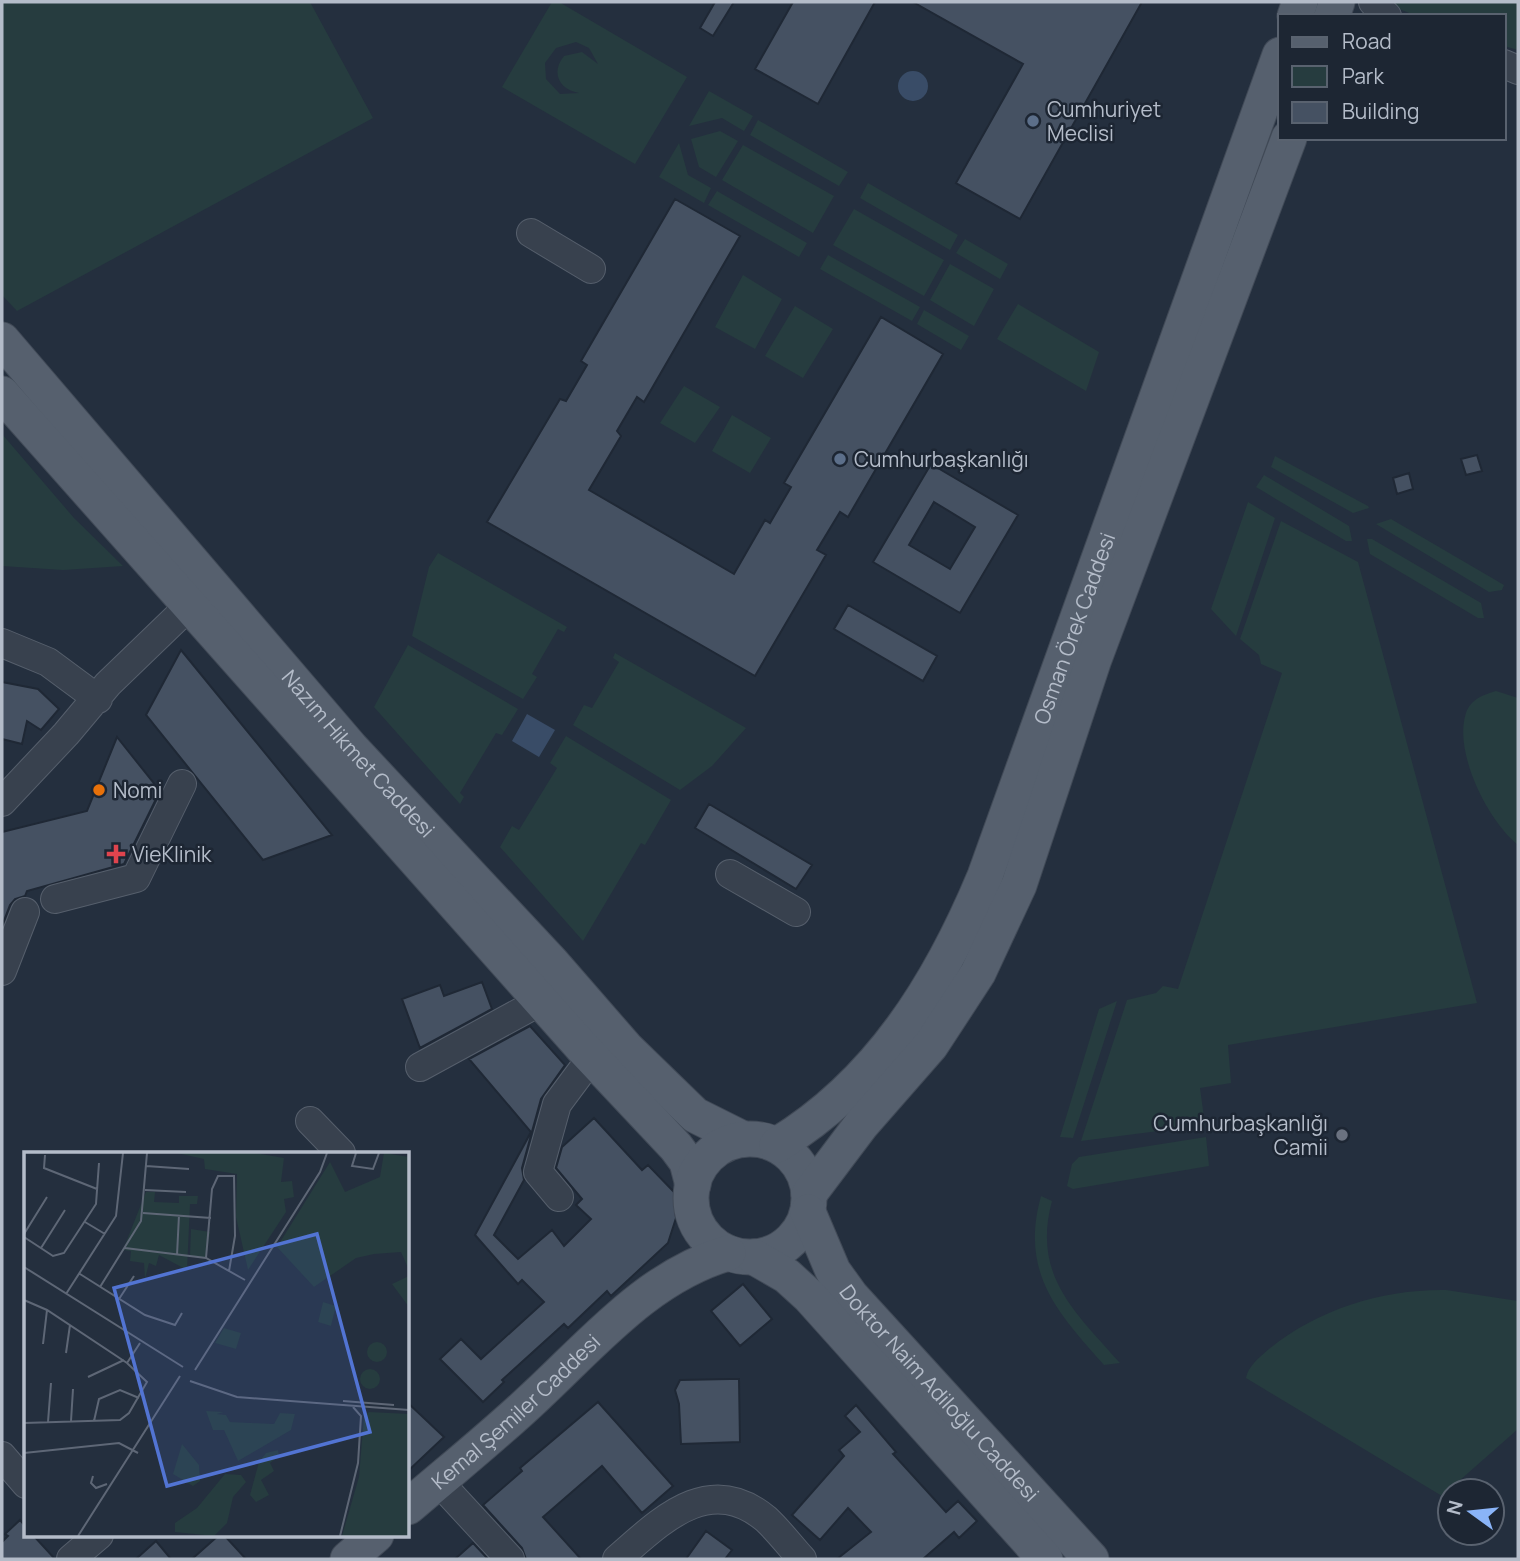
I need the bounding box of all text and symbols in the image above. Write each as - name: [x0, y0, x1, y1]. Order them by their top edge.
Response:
- legend: [1278, 14, 1506, 140]
- text: Road: [1342, 27, 1392, 55]
- text: Park: [1342, 62, 1384, 90]
- place label: Cumhuriyet Meclisi: [1047, 95, 1161, 147]
- text: Building: [1342, 97, 1419, 125]
- marker: Cumhuriyet Meclisi: [1025, 113, 1041, 129]
- place label: Cumhurbaşkanlığı: [854, 445, 1029, 473]
- marker: Cumhurbaşkanlığı: [832, 451, 848, 467]
- street label: Osman Örek Caddesi: [1027, 529, 1121, 728]
- street label: Nazım Hikmet Caddesi: [276, 664, 441, 843]
- place label: Nomi: [113, 776, 163, 804]
- marker: Nomi: [91, 782, 107, 798]
- place label: VieKlinik: [132, 840, 212, 868]
- marker: VieKlinik: [106, 844, 126, 864]
- place label: Cumhurbaşkanlığı Camii: [1153, 1109, 1328, 1161]
- marker: Cumhurbaşkanlığı Camii: [1334, 1127, 1350, 1143]
- inset map: [24, 1152, 410, 1536]
- street label: Doktor Naim Adiloğlu Caddesi: [833, 1279, 1045, 1507]
- street label: Kemal Şemiler Caddesi: [425, 1328, 606, 1495]
- north arrow: [1436, 1477, 1506, 1547]
- text: N: [1440, 1498, 1469, 1518]

